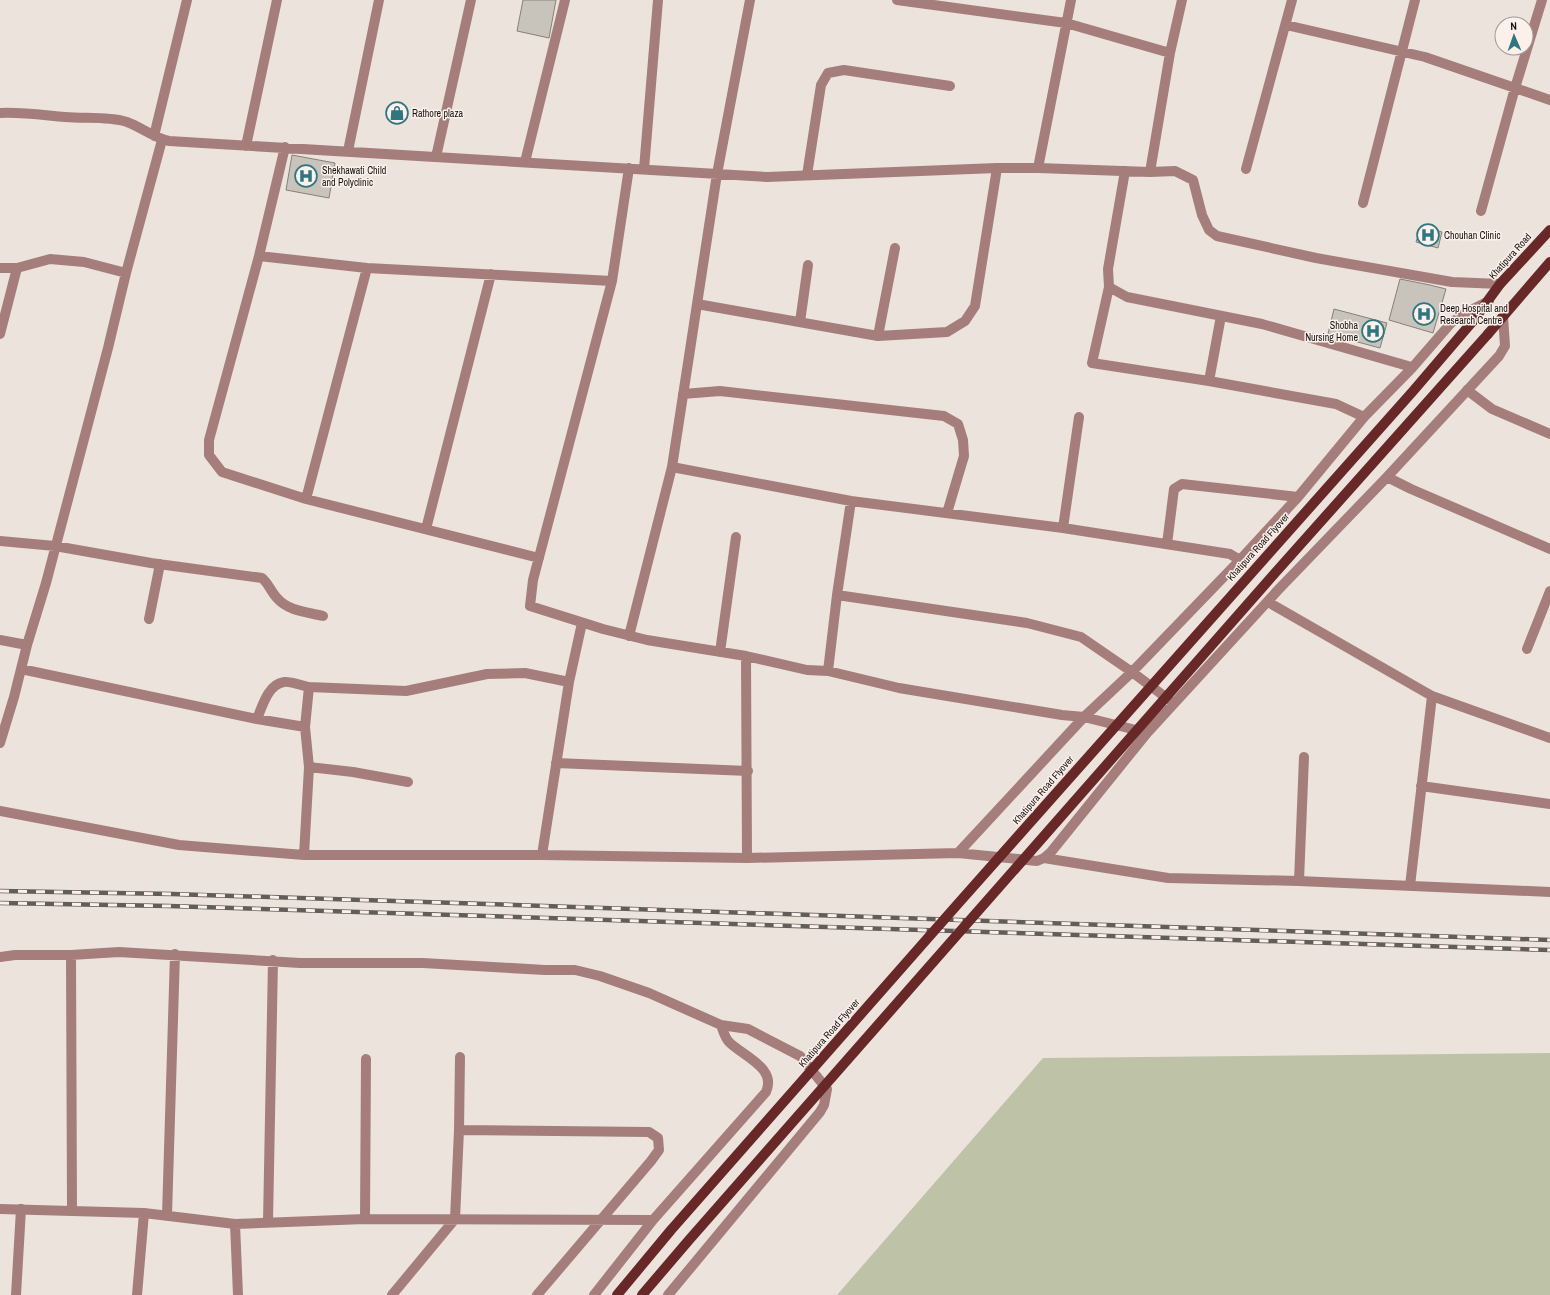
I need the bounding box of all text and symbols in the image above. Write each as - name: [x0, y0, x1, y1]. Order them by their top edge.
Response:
- north arrow: [1494, 16, 1534, 56]
- text: N: [1510, 19, 1517, 33]
- shop icon: Rathore plaza: [384, 100, 410, 126]
- place label: Rathore plaza: [412, 107, 463, 120]
- hospital icon: Shekhawati Child and Polyclinic: [293, 163, 319, 189]
- place label: Shekhawati Child and Polyclinic: [322, 164, 386, 189]
- hospital icon: Chouhan Clinic: [1415, 222, 1441, 248]
- place label: Chouhan Clinic: [1444, 229, 1501, 242]
- street label: Khatipura Road: [1486, 230, 1534, 282]
- hospital icon: Deep Hospital and Research Centre: [1411, 301, 1437, 327]
- place label: Deep Hospital and Research Centre: [1440, 302, 1508, 327]
- hospital icon: Shobha Nursing Home: [1360, 318, 1386, 344]
- place label: Shobha Nursing Home: [1305, 319, 1358, 344]
- street label: Khatipura Road Flyover: [1224, 510, 1292, 584]
- street label: Khatipura Road Flyover: [1010, 753, 1076, 827]
- street label: Khatipura Road Flyover: [796, 996, 862, 1070]

